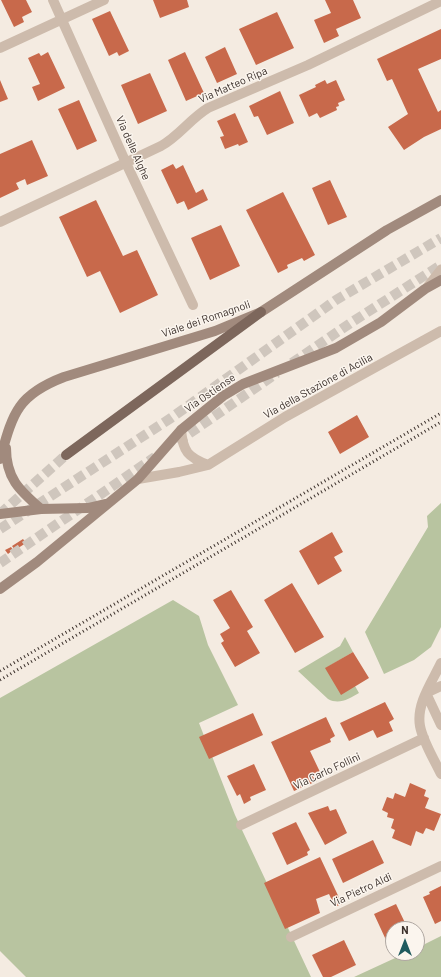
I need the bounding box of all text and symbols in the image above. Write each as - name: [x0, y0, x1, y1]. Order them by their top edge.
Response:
- street label: Via Matteo Ripa: [197, 64, 269, 106]
- street label: Via delle Alghe: [113, 114, 153, 182]
- street label: Viale dei Romagnoli: [160, 298, 252, 340]
- street label: Via della Stazione di Acilia: [261, 351, 375, 421]
- street label: Via Ostiense: [182, 371, 238, 415]
- street label: Via Carlo Follini: [291, 750, 363, 792]
- street label: Via Pietro Aldi: [328, 870, 394, 910]
- north arrow: [385, 921, 425, 961]
- text: N: [401, 923, 409, 936]

